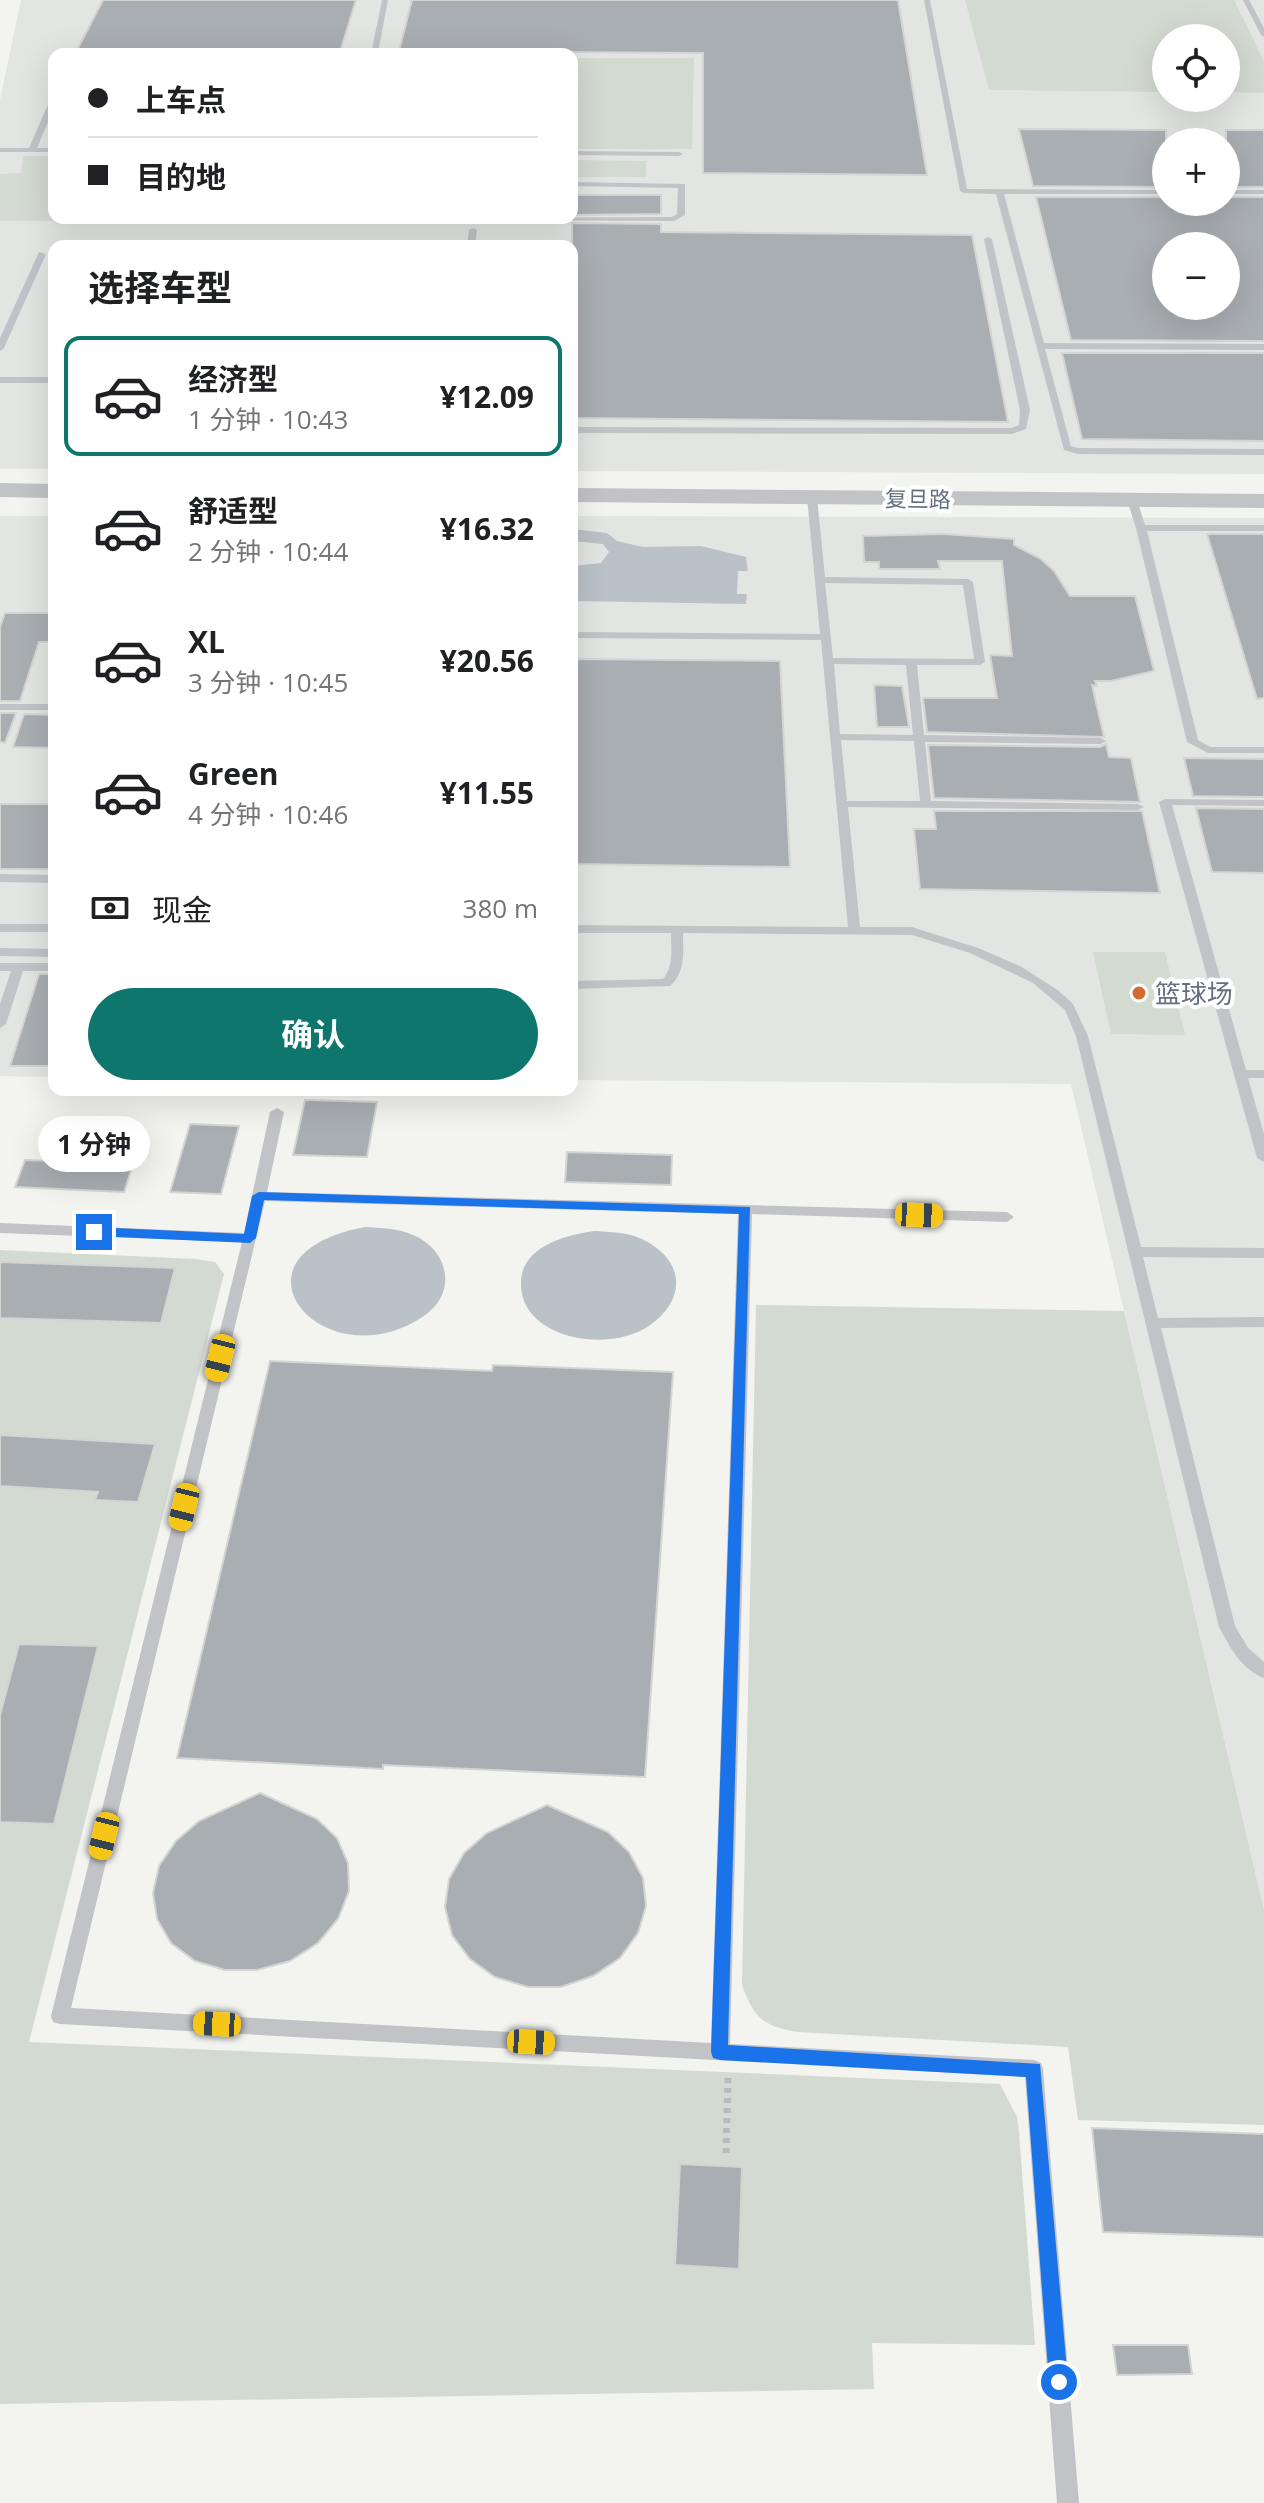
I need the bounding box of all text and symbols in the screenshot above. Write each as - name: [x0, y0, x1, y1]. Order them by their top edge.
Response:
- map controls: [1152, 24, 1240, 320]
- button: locate: [1152, 24, 1240, 112]
- text: 上车点: [136, 79, 226, 120]
- button: +: [1152, 128, 1240, 216]
- text: 目的地: [136, 156, 226, 197]
- button: −: [1152, 232, 1240, 320]
- text: 选择车型: [88, 263, 232, 312]
- text: 经济型: [188, 358, 278, 399]
- icon: car: [92, 360, 164, 432]
- text: ¥12.09: [440, 376, 534, 417]
- text: 1 分钟 · 10:43: [188, 401, 348, 437]
- street label: 复旦路: [885, 482, 951, 514]
- text: 舒适型: [188, 490, 278, 531]
- icon: car: [92, 492, 164, 564]
- text: ¥16.32: [440, 508, 534, 549]
- text: 2 分钟 · 10:44: [188, 533, 348, 569]
- text: XL: [188, 621, 225, 662]
- icon: car: [92, 624, 164, 696]
- text: ¥20.56: [440, 640, 534, 681]
- text: 3 分钟 · 10:45: [188, 664, 348, 700]
- text: Green: [188, 753, 279, 794]
- icon: car: [92, 756, 164, 828]
- text: ¥11.55: [440, 772, 534, 813]
- text: 4 分钟 · 10:46: [188, 796, 348, 832]
- icon: cash: [88, 886, 132, 930]
- text: 现金: [152, 889, 212, 930]
- text: 380 m: [463, 890, 538, 926]
- place label: 篮球场: [1155, 975, 1233, 1011]
- marker: 篮球场: [1130, 984, 1148, 1002]
- button: 确认: [88, 988, 538, 1080]
- callout: 1 分钟: [38, 1116, 150, 1172]
- text: 1 分钟: [57, 1126, 131, 1162]
- car: [895, 1202, 943, 1228]
- route end: [76, 1214, 112, 1250]
- car: [203, 1332, 237, 1384]
- car: [167, 1481, 201, 1533]
- car: [87, 1810, 121, 1862]
- car: [192, 2011, 242, 2037]
- car: [506, 2029, 556, 2055]
- route start: [1041, 2364, 1077, 2400]

